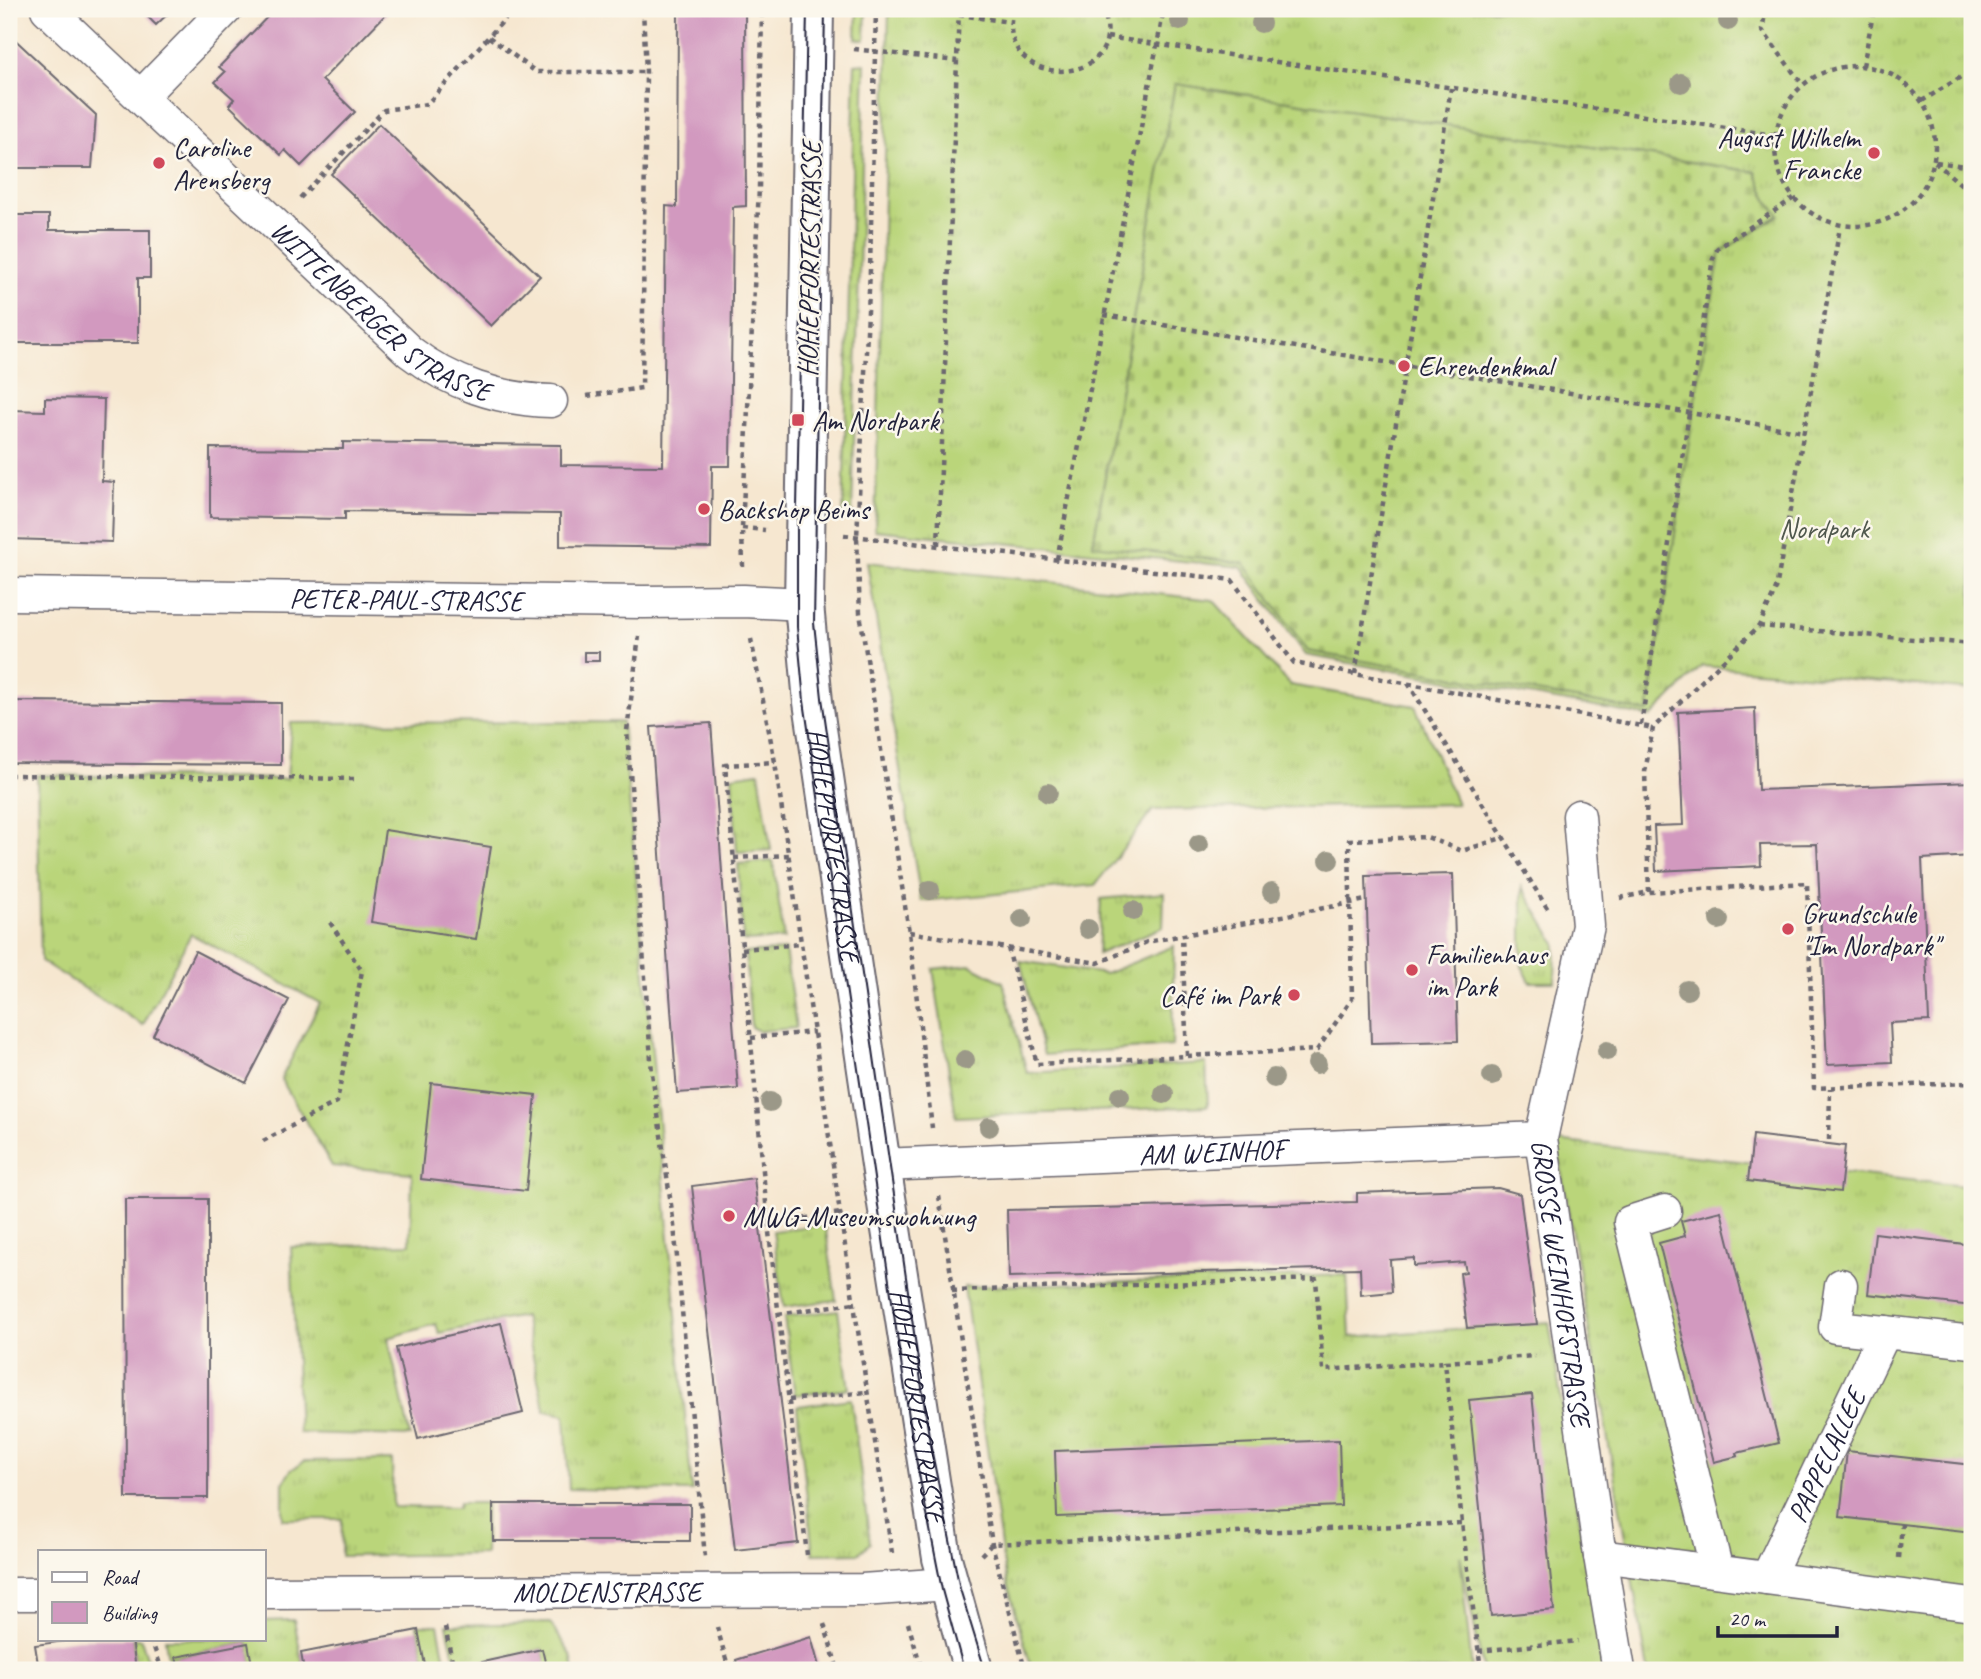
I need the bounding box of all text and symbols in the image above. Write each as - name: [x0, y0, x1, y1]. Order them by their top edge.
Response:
- place label: August Wilhelm Francke: [1718, 120, 1862, 187]
- place label: Caroline Arensberg: [173, 130, 271, 197]
- street label: HOHEPFORTESTRASSE: [789, 137, 829, 377]
- marker: August Wilhelm Francke: [1866, 145, 1882, 161]
- marker: Caroline Arensberg: [151, 155, 167, 171]
- street label: WITTENBERGER STRASSE: [264, 213, 498, 410]
- place label: Ehrendenkmal: [1418, 349, 1558, 384]
- marker: Ehrendenkmal: [1396, 358, 1412, 374]
- place label: Am Nordpark: [812, 403, 940, 438]
- marker: Am Nordpark: [790, 412, 806, 428]
- place label: Backshop Beims: [718, 492, 871, 527]
- marker: Backshop Beims: [696, 501, 712, 517]
- park label: Nordpark: [1779, 511, 1871, 546]
- street label: PETER-PAUL-STRASSE: [289, 580, 527, 618]
- street label: HOHEPFORTESTRASSE: [800, 726, 869, 968]
- place label: Grundschule "Im Nordpark": [1802, 896, 1944, 963]
- marker: Grundschule "Im Nordpark": [1780, 921, 1796, 937]
- place label: Familienhaus im Park: [1426, 937, 1549, 1004]
- marker: Familienhaus im Park: [1404, 962, 1420, 978]
- place label: Café im Park: [1160, 978, 1282, 1013]
- marker: Café im Park: [1286, 987, 1302, 1003]
- street label: AM WEINHOF: [1138, 1131, 1291, 1172]
- street label: GROSSE WEINHOFSTRASSE: [1524, 1138, 1599, 1432]
- place label: MWG-Museumswohnung: [743, 1199, 977, 1234]
- marker: MWG-Museumswohnung: [721, 1208, 737, 1224]
- street label: HOHEPFORTESTRASSE: [883, 1287, 954, 1528]
- street label: PAPPELALLEE: [1779, 1380, 1874, 1528]
- legend: [38, 1550, 266, 1640]
- text: Road: [102, 1564, 141, 1590]
- street label: MOLDENSTRASSE: [513, 1573, 704, 1609]
- scale bar: [1718, 1595, 1838, 1639]
- text: Building: [102, 1600, 159, 1626]
- text: 20 m: [1729, 1606, 1767, 1632]

